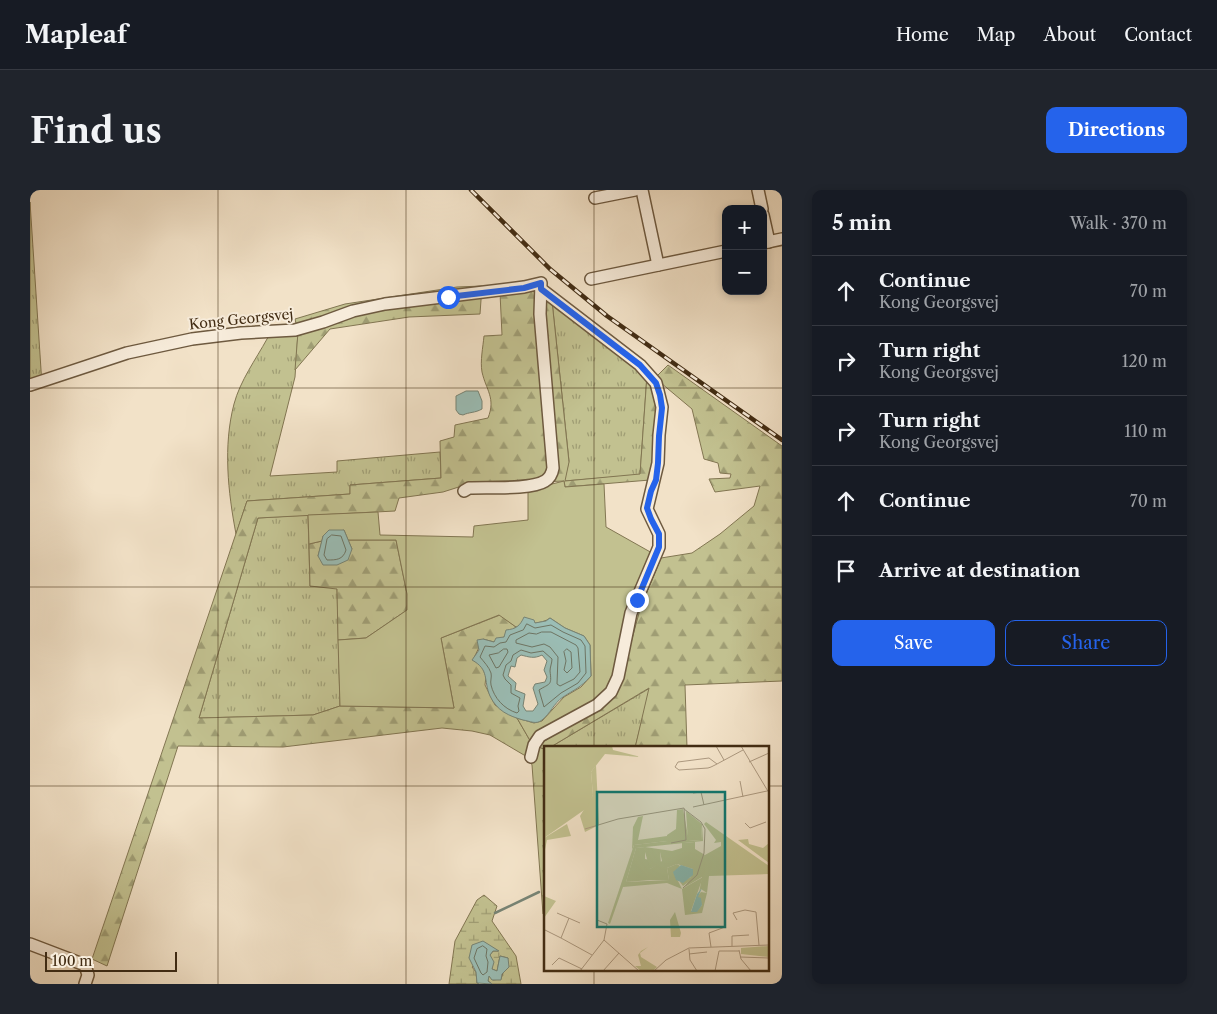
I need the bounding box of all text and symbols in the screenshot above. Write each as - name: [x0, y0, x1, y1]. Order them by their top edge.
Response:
- text: Mapleaf: [25, 20, 127, 49]
- text: Home: [896, 24, 949, 46]
- text: Map: [977, 24, 1015, 46]
- text: About: [1043, 24, 1096, 46]
- text: Contact: [1124, 24, 1192, 46]
- button: Directions: [1046, 107, 1187, 153]
- text: Find us: [30, 109, 162, 152]
- map controls: [722, 205, 767, 295]
- button: +: [722, 205, 767, 250]
- text: 5 min: [832, 210, 892, 235]
- text: Walk · 370 m: [1070, 213, 1167, 233]
- button: −: [722, 250, 767, 295]
- text: Continue: [879, 269, 971, 292]
- icon: ahead: [832, 277, 860, 305]
- text: 70 m: [1130, 281, 1167, 301]
- route start: [437, 286, 460, 309]
- text: Kong Georgsvej: [879, 292, 999, 312]
- street label: Kong Georgsvej: [188, 305, 294, 333]
- text: Turn right: [879, 339, 980, 362]
- icon: right: [832, 347, 860, 375]
- text: 120 m: [1122, 351, 1167, 371]
- text: Kong Georgsvej: [879, 362, 999, 382]
- text: Turn right: [879, 409, 980, 432]
- icon: right: [832, 417, 860, 445]
- text: 110 m: [1124, 421, 1167, 441]
- text: Kong Georgsvej: [879, 432, 999, 452]
- icon: ahead: [832, 487, 860, 515]
- text: Continue: [879, 489, 971, 512]
- text: 70 m: [1130, 491, 1167, 511]
- icon: arrive: [832, 557, 860, 585]
- text: Arrive at destination: [879, 559, 1080, 582]
- route end: [626, 589, 649, 612]
- button: Save: [832, 620, 995, 666]
- button: Share: [1005, 620, 1167, 666]
- inset map: [544, 746, 770, 972]
- scale bar: [45, 949, 178, 972]
- text: 100 m: [52, 952, 92, 970]

